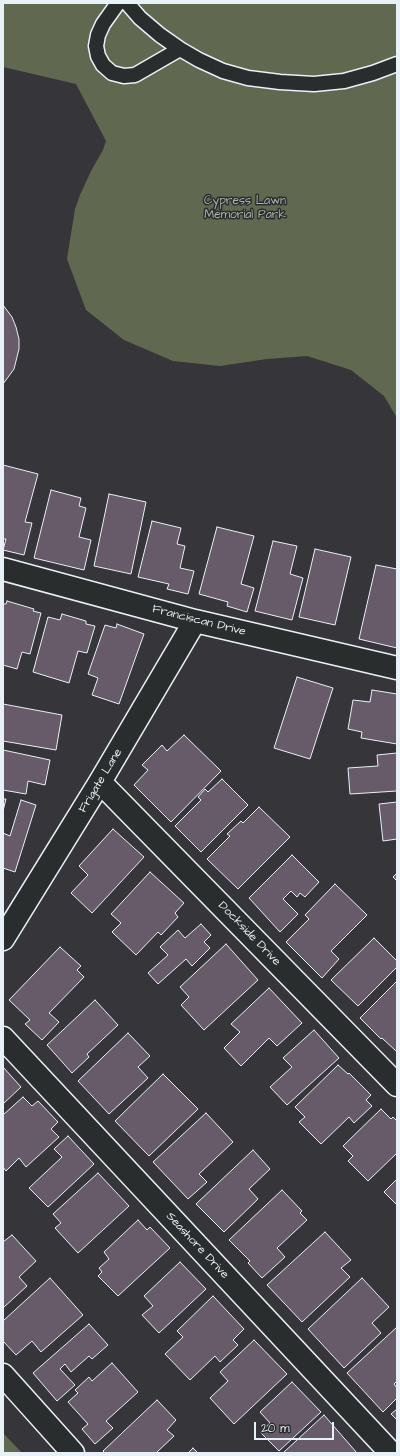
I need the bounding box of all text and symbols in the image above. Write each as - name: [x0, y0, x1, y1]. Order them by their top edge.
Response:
- park label: Cypress Lawn Memorial Park: [204, 194, 286, 222]
- street label: Franciscan Drive: [151, 602, 247, 640]
- street label: Frigate Lane: [76, 746, 126, 816]
- street label: Dockside Drive: [215, 899, 283, 969]
- street label: Seashore Drive: [162, 1210, 232, 1282]
- scale bar: [256, 1414, 336, 1440]
- text: 20 m: [261, 1420, 290, 1437]

